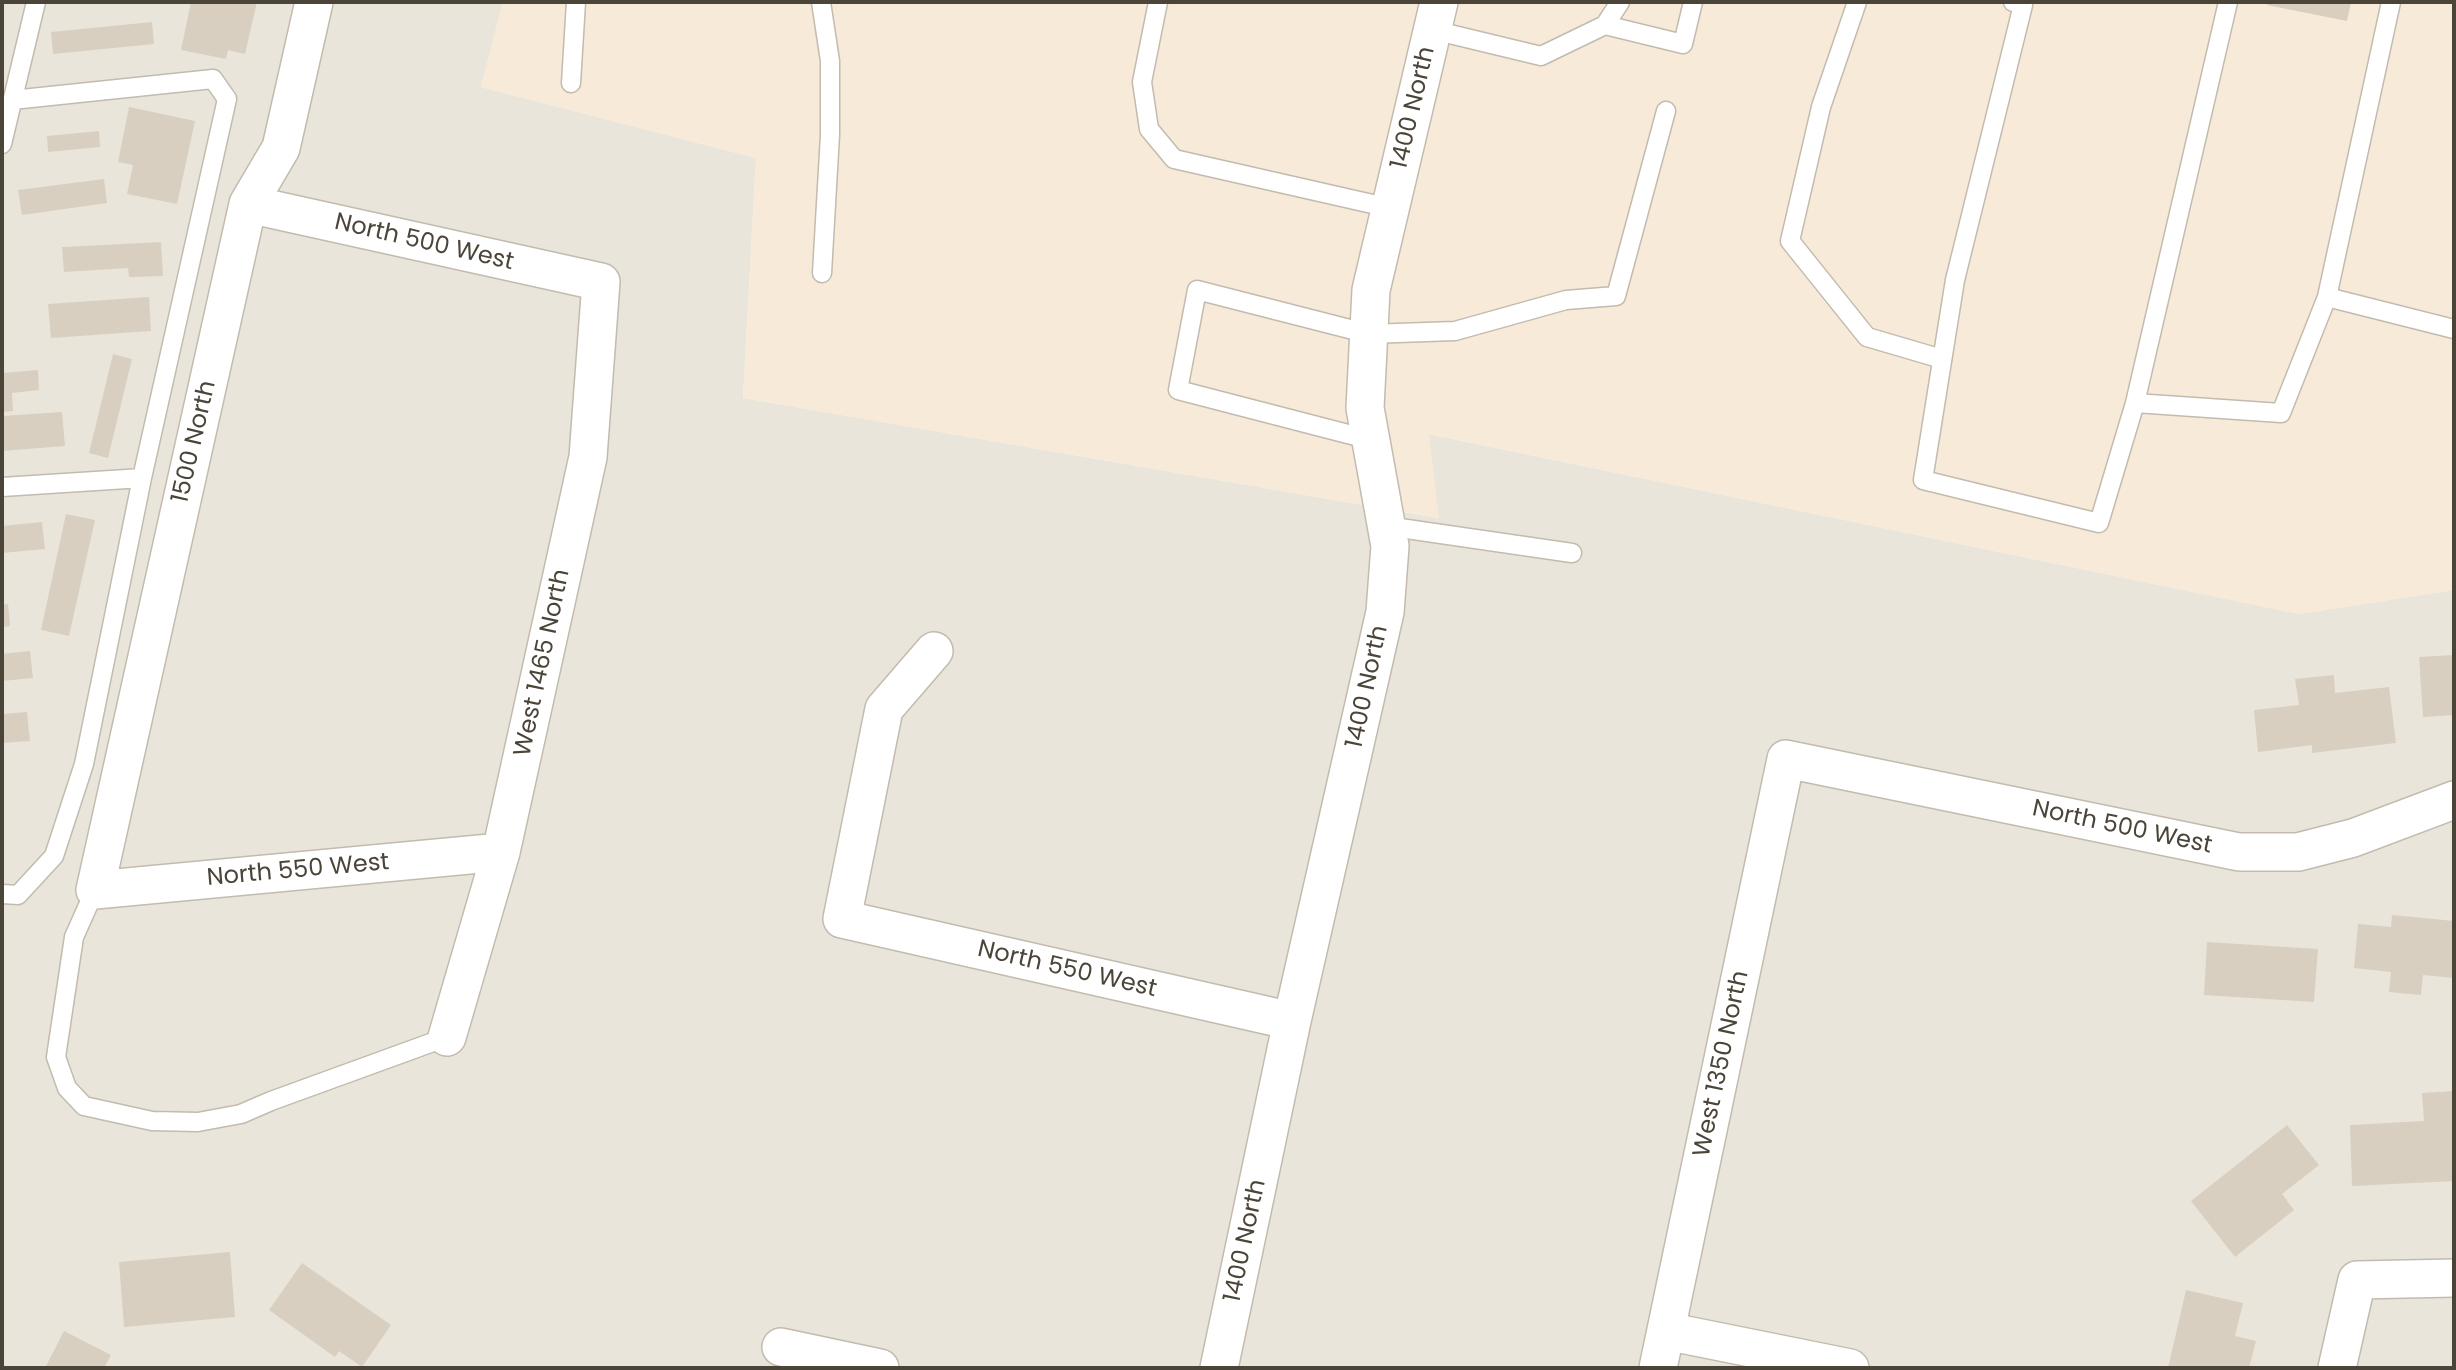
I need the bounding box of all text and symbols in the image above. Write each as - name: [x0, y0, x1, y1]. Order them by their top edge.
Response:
- street label: 1400 North: [1386, 44, 1442, 172]
- street label: North 500 West: [332, 208, 516, 278]
- street label: 1500 North: [167, 378, 223, 506]
- street label: West 1465 North: [509, 567, 577, 759]
- street label: 1400 North: [1341, 623, 1395, 751]
- street label: North 500 West: [2030, 795, 2214, 861]
- street label: North 550 West: [206, 849, 390, 893]
- street label: North 550 West: [975, 935, 1159, 1005]
- street label: West 1350 North: [1688, 968, 1756, 1160]
- street label: 1400 North: [1219, 1177, 1273, 1305]

